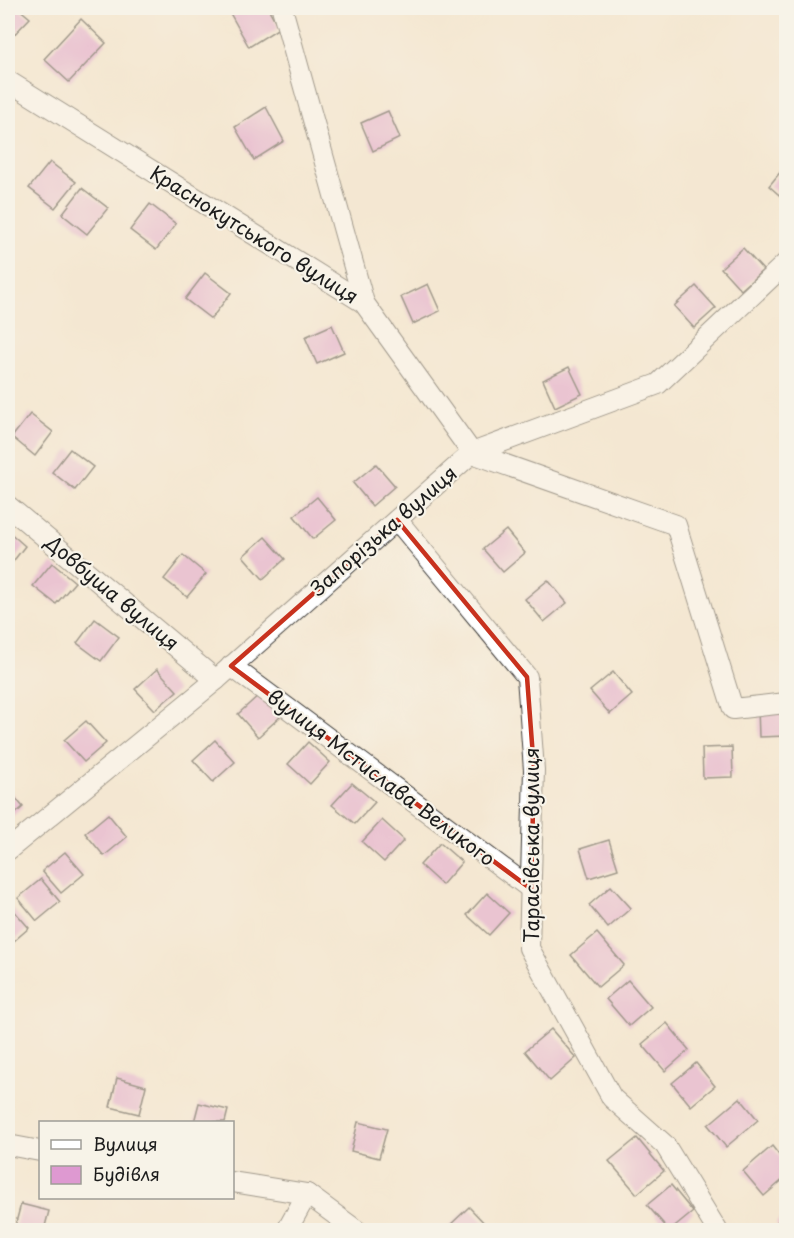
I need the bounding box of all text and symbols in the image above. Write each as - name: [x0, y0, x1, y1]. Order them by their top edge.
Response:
- street label: Краснокутського вулиця: [145, 158, 365, 311]
- street label: Запорізька вулиця: [303, 458, 463, 602]
- street label: Довбуша вулиця: [38, 527, 186, 657]
- street label: вулиця Мстислава Великого: [261, 681, 502, 873]
- street label: Тарасівська вулиця: [516, 747, 546, 943]
- legend: [39, 1121, 234, 1199]
- text: Вулиця: [93, 1130, 158, 1157]
- text: Будівля: [93, 1160, 160, 1187]

